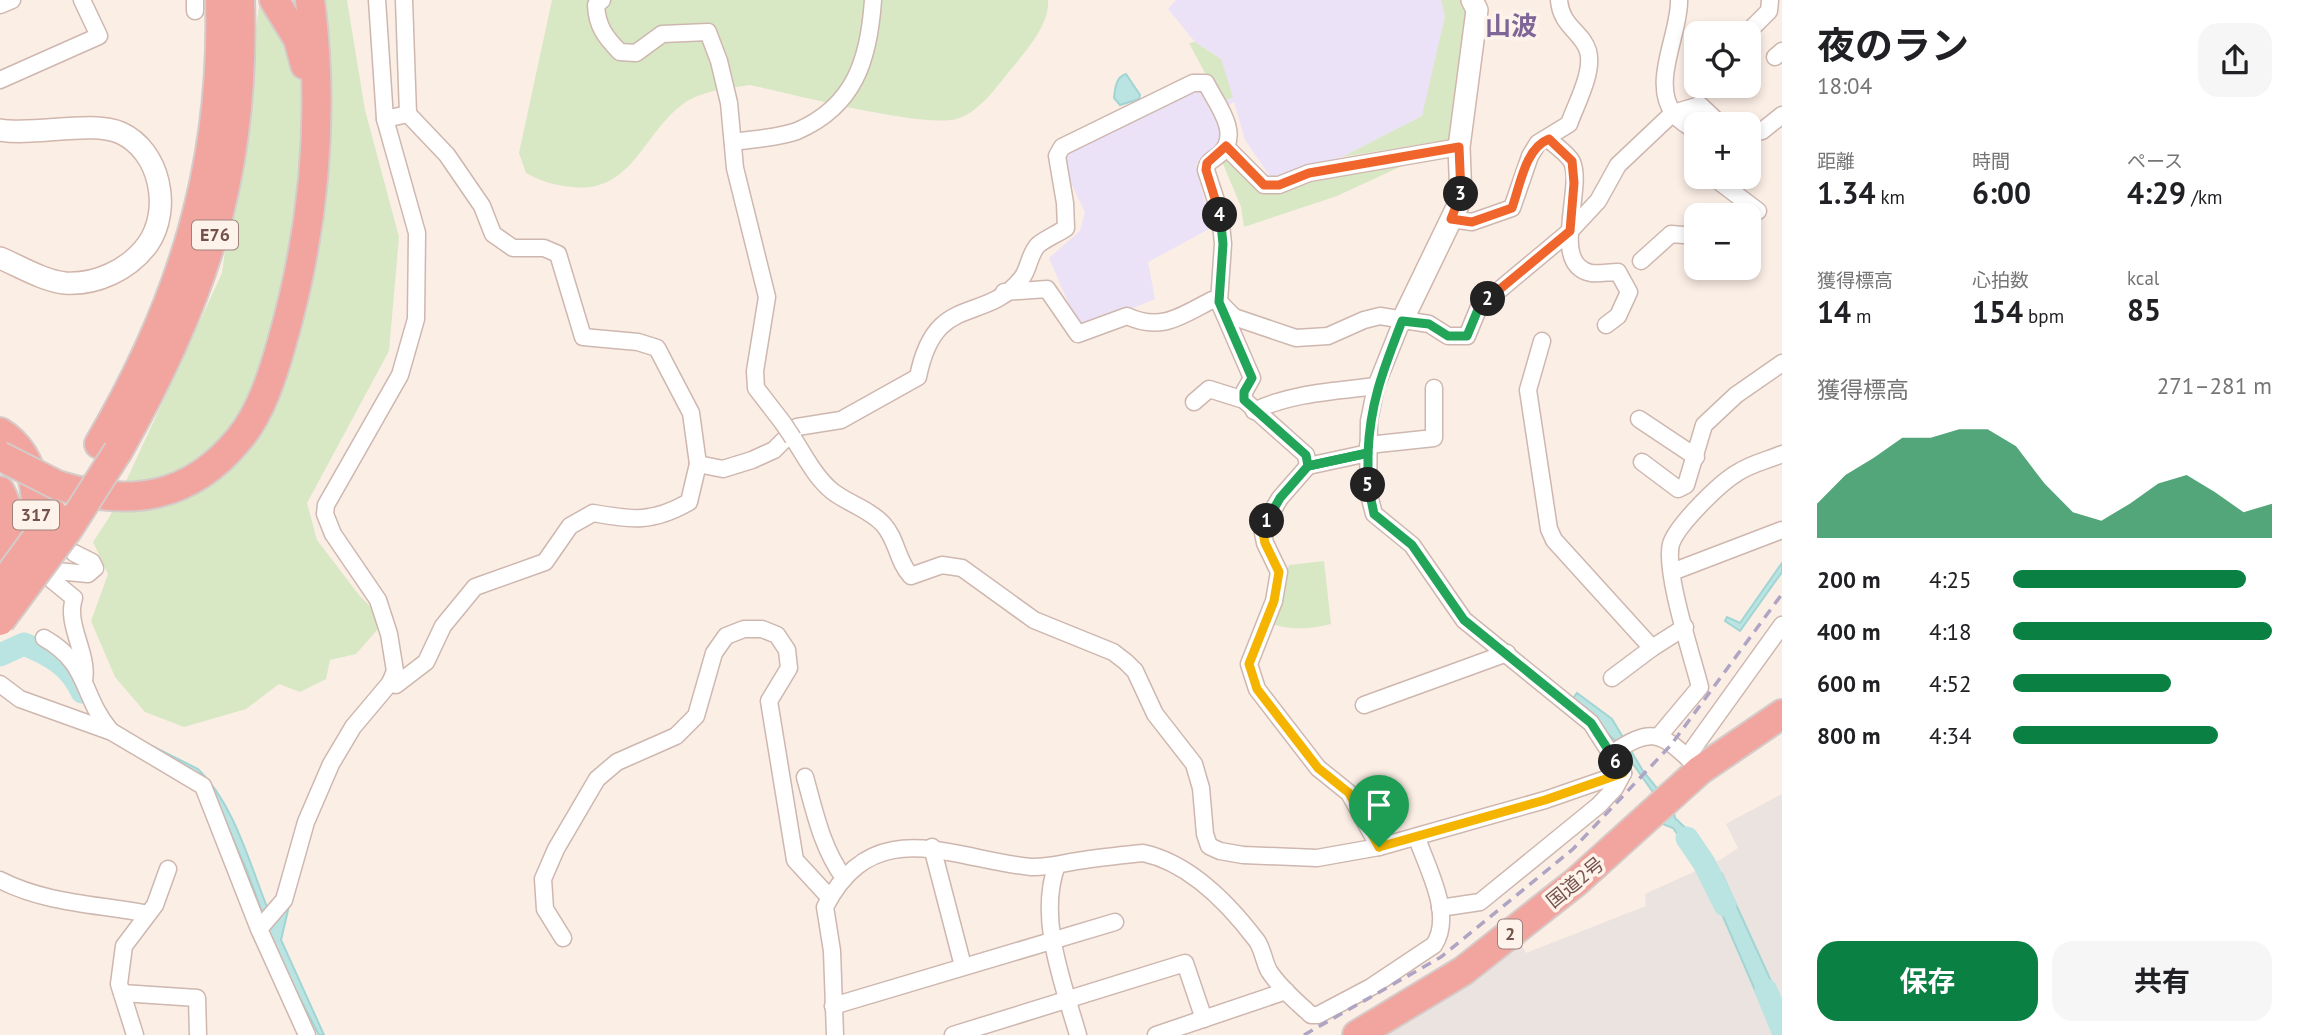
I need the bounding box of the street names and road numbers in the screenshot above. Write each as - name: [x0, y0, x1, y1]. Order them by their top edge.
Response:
- road number: E76: [192, 220, 238, 249]
- road number: 317: [13, 500, 59, 530]
- street label: 国道2号: [1541, 851, 1609, 913]
- road number: 2: [1498, 919, 1522, 948]

